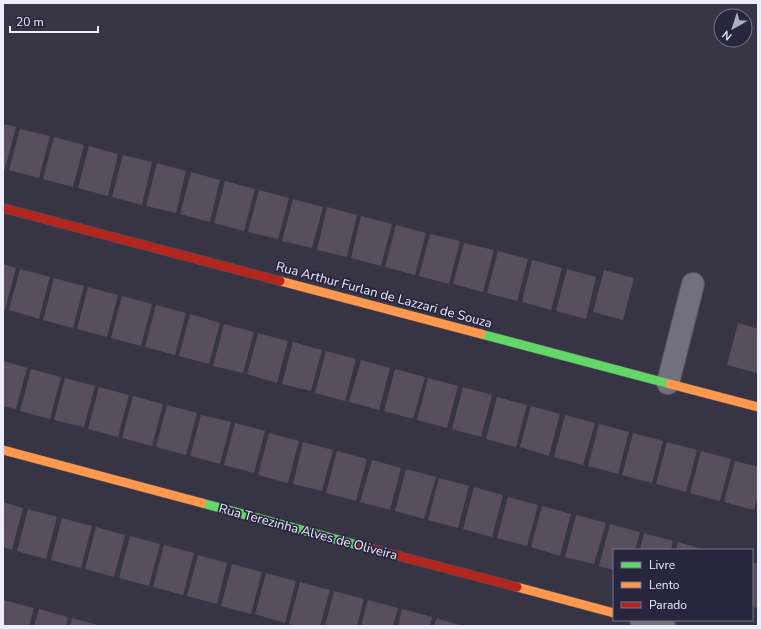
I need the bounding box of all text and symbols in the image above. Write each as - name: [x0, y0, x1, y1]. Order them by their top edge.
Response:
- scale bar: [10, 8, 98, 34]
- north arrow: [713, 8, 753, 48]
- text: 20 m: [16, 14, 44, 30]
- text: N: [719, 27, 735, 44]
- street label: Rua Arthur Furlan de Lazzari de Souza: [274, 257, 494, 333]
- street label: Rua Terezinha Alves de Oliveira: [217, 499, 399, 565]
- legend: [613, 549, 753, 621]
- text: Livre: [649, 557, 675, 573]
- text: Lento: [649, 577, 680, 593]
- text: Parado: [649, 597, 687, 613]

